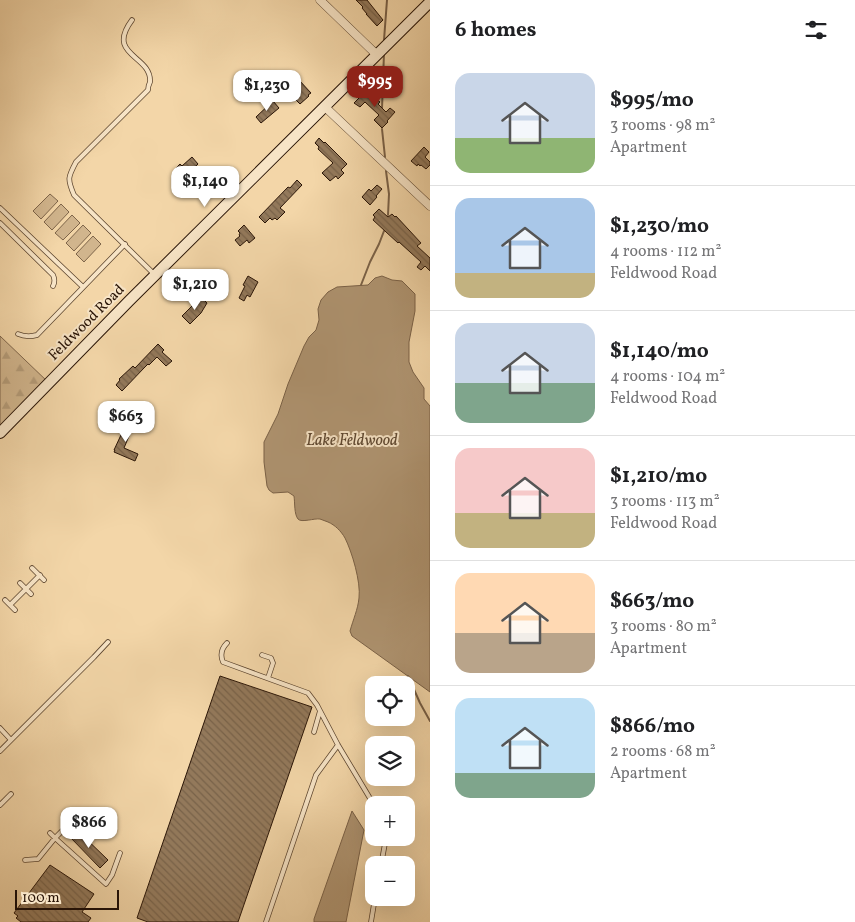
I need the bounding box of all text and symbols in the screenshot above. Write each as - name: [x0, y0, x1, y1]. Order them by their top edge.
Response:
- text: 6 homes: [455, 16, 536, 45]
- icon: filters: [802, 16, 830, 44]
- pin: $995: [345, 66, 405, 108]
- pin: $1,230: [226, 70, 308, 112]
- text: $995: [358, 71, 392, 93]
- text: $1,230: [244, 75, 290, 97]
- text: $995/mo: [610, 86, 694, 115]
- icon: home: [495, 93, 555, 153]
- text: 3 rooms · 98 m²: [610, 115, 715, 137]
- text: Apartment: [610, 137, 687, 159]
- pin: $1,140: [164, 166, 246, 208]
- text: $1,140: [182, 171, 228, 193]
- text: $1,230/mo: [610, 212, 709, 241]
- icon: home: [495, 218, 555, 278]
- text: 4 rooms · 112 m²: [610, 241, 721, 263]
- text: Feldwood Road: [610, 263, 717, 285]
- pin: $1,210: [154, 268, 236, 311]
- text: $1,210: [173, 274, 217, 296]
- street label: Feldwood Road: [44, 280, 130, 366]
- text: $1,140/mo: [610, 337, 709, 366]
- icon: home: [495, 343, 555, 403]
- text: 4 rooms · 104 m²: [610, 366, 725, 388]
- text: Feldwood Road: [610, 388, 717, 410]
- pin: $663: [96, 400, 156, 443]
- text: $663: [109, 406, 143, 428]
- water label: Lake Feldwood: [306, 430, 398, 452]
- text: $1,210/mo: [610, 462, 707, 491]
- icon: home: [495, 468, 555, 528]
- text: 3 rooms · 113 m²: [610, 491, 720, 513]
- text: Feldwood Road: [610, 513, 717, 535]
- text: $663/mo: [610, 587, 694, 616]
- icon: home: [495, 593, 555, 653]
- text: 3 rooms · 80 m²: [610, 616, 717, 638]
- text: Apartment: [610, 638, 687, 660]
- map controls: [365, 676, 415, 906]
- button: locate: [365, 676, 415, 726]
- text: $866/mo: [610, 712, 695, 741]
- icon: home: [495, 718, 555, 778]
- button: layers: [365, 736, 415, 786]
- text: 2 rooms · 68 m²: [610, 741, 716, 763]
- text: Apartment: [610, 763, 687, 785]
- button: +: [365, 796, 415, 846]
- pin: $866: [59, 806, 119, 849]
- text: $866: [71, 812, 107, 834]
- button: −: [365, 856, 415, 906]
- scale bar: [15, 887, 119, 910]
- text: 100 m: [22, 889, 60, 908]

